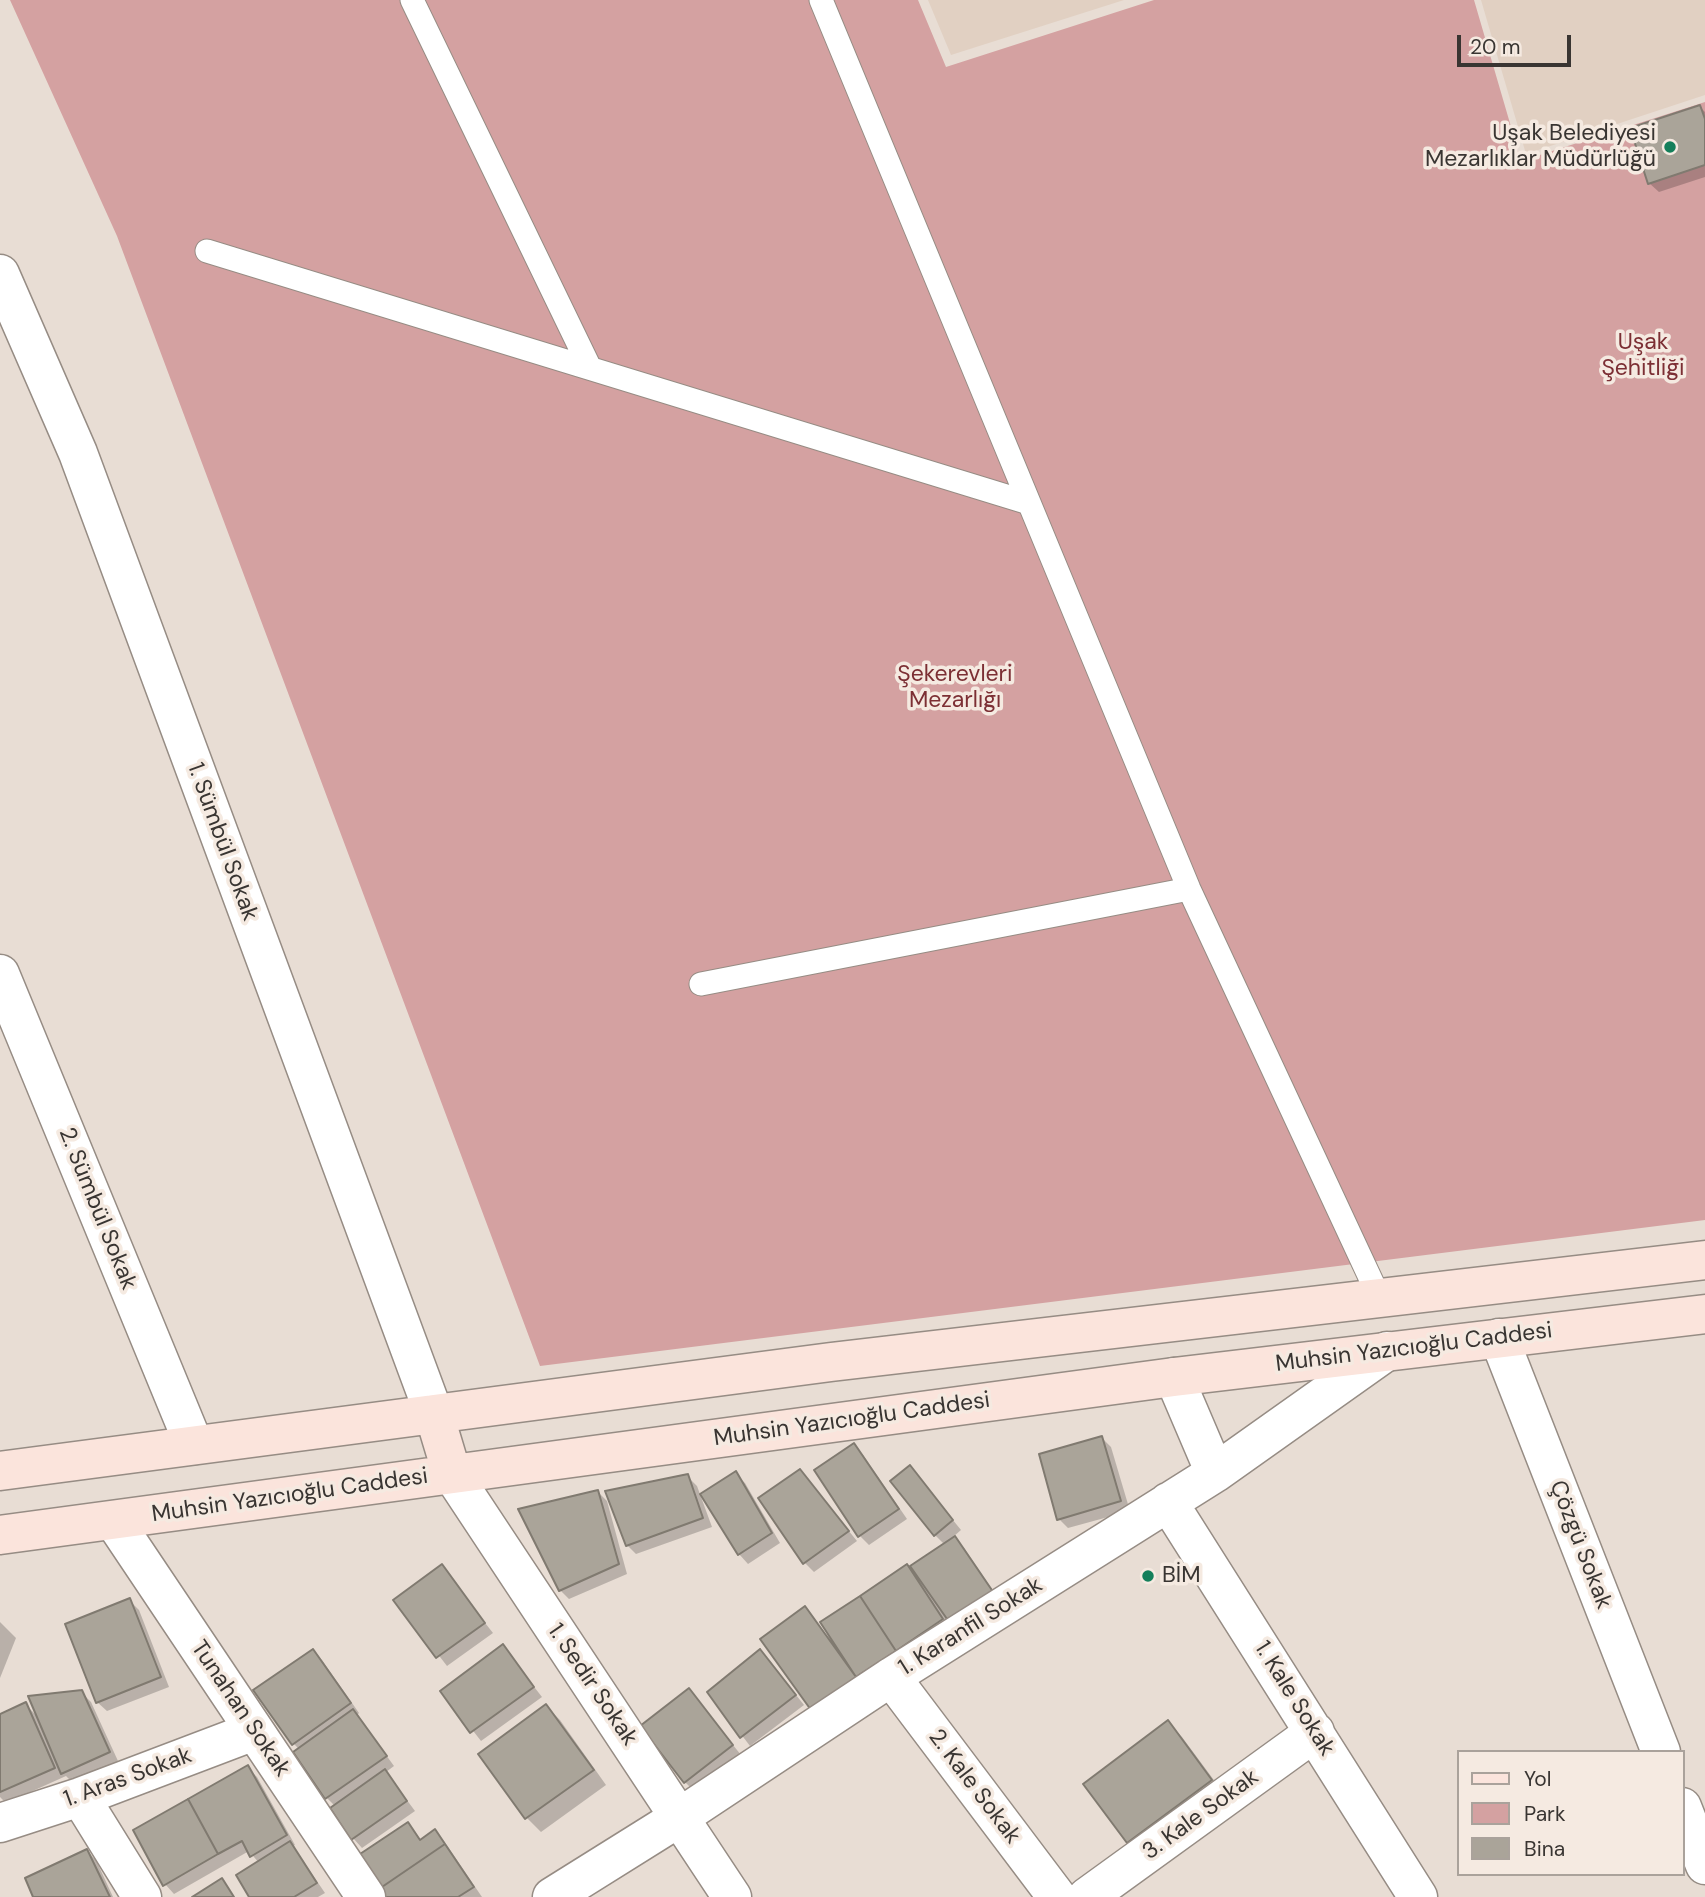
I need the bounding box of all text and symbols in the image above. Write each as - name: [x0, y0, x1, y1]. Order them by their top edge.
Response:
- scale bar: [1460, 21, 1574, 65]
- text: 20 m: [1470, 33, 1521, 61]
- place label: Uşak Belediyesi Mezarlıklar Müdürlüğü: [1425, 120, 1656, 174]
- marker: Uşak Belediyesi Mezarlıklar Müdürlüğü: [1662, 139, 1678, 155]
- park label: Uşak Şehitliği: [1601, 329, 1685, 383]
- park label: Şekerevleri Mezarlığı: [897, 661, 1013, 715]
- street label: 1. Sümbül Sokak: [181, 759, 263, 925]
- street label: 2. Sümbül Sokak: [52, 1124, 142, 1294]
- street label: Muhsin Yazıcıoğlu Caddesi: [1274, 1317, 1554, 1379]
- street label: Muhsin Yazıcıoğlu Caddesi: [712, 1387, 992, 1453]
- street label: Muhsin Yazıcıoğlu Caddesi: [150, 1463, 430, 1529]
- street label: Çözgü Sokak: [1543, 1477, 1617, 1613]
- place label: BİM: [1162, 1562, 1201, 1590]
- marker: BİM: [1140, 1568, 1156, 1584]
- street label: 1. Karanfil Sokak: [894, 1572, 1048, 1682]
- street label: 1. Sedir Sokak: [541, 1619, 643, 1751]
- street label: Tunahan Sokak: [184, 1636, 296, 1782]
- street label: 1. Kale Sokak: [1248, 1636, 1340, 1762]
- street label: 2. Kale Sokak: [922, 1724, 1026, 1850]
- street label: 1. Aras Sokak: [60, 1742, 196, 1814]
- legend: [1456, 1750, 1684, 1876]
- street label: 3. Kale Sokak: [1138, 1764, 1264, 1866]
- text: Yol: [1524, 1765, 1552, 1793]
- text: Park: [1524, 1800, 1565, 1828]
- text: Bina: [1524, 1835, 1565, 1863]

